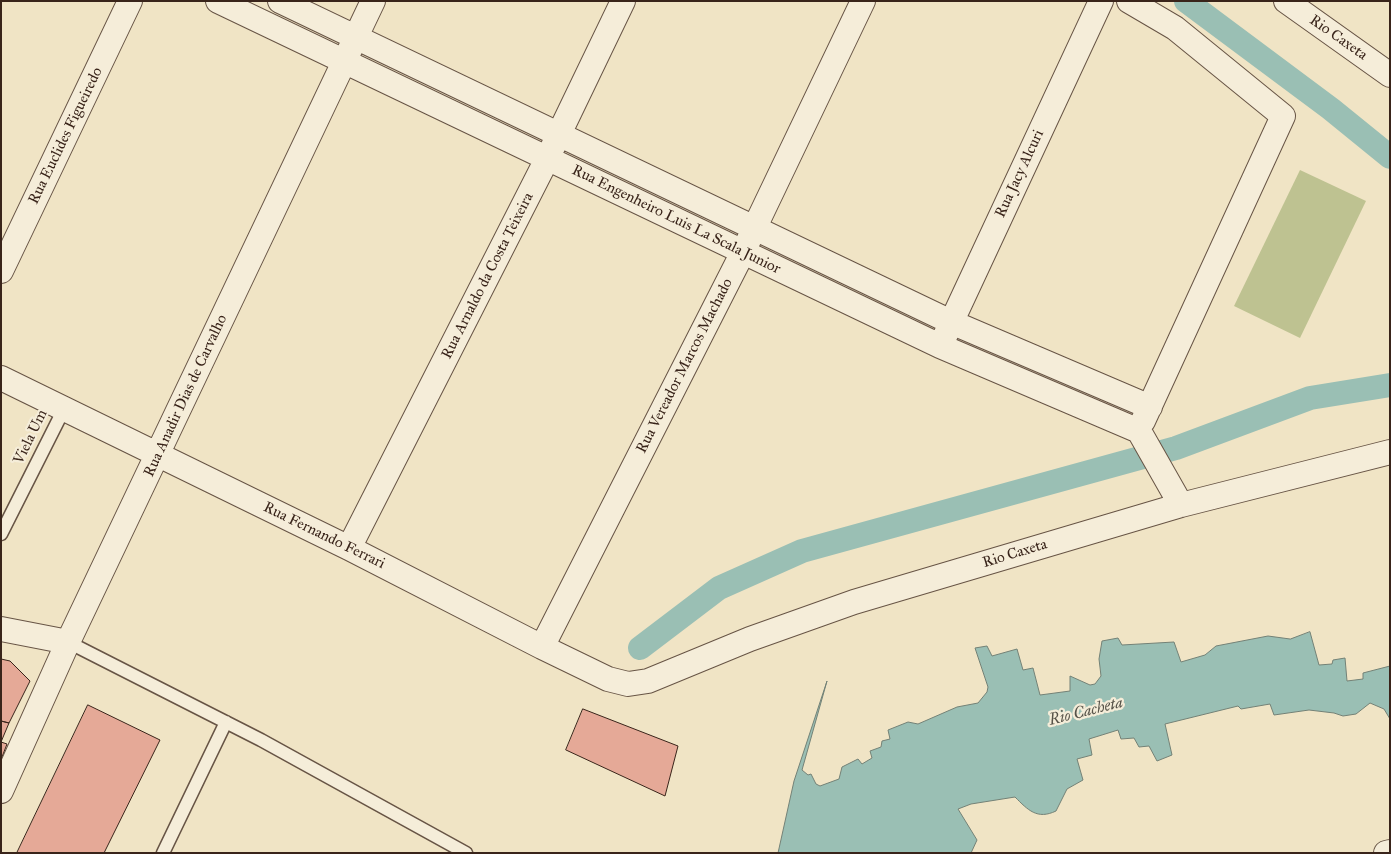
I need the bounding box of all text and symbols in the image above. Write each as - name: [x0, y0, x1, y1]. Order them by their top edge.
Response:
- street label: Rio Caxeta: [1306, 12, 1370, 64]
- street label: Rua Euclides Figueiredo: [25, 65, 107, 207]
- street label: Rua Jacy Alcuri: [992, 127, 1048, 221]
- street label: Rua Engenheiro Luis La Scala Junior: [569, 162, 783, 278]
- street label: Rua Arnaldo da Costa Teixeira: [438, 190, 538, 362]
- street label: Rua Vereador Marcos Machado: [633, 276, 737, 456]
- street label: Rua Anadir Dias de Carvalho: [140, 312, 232, 480]
- street label: Viela Um: [10, 407, 52, 467]
- street label: Rua Fernando Ferrari: [260, 499, 388, 573]
- street label: Rio Caxeta: [981, 536, 1049, 572]
- water label: Rio Cacheta: [1047, 694, 1125, 730]

